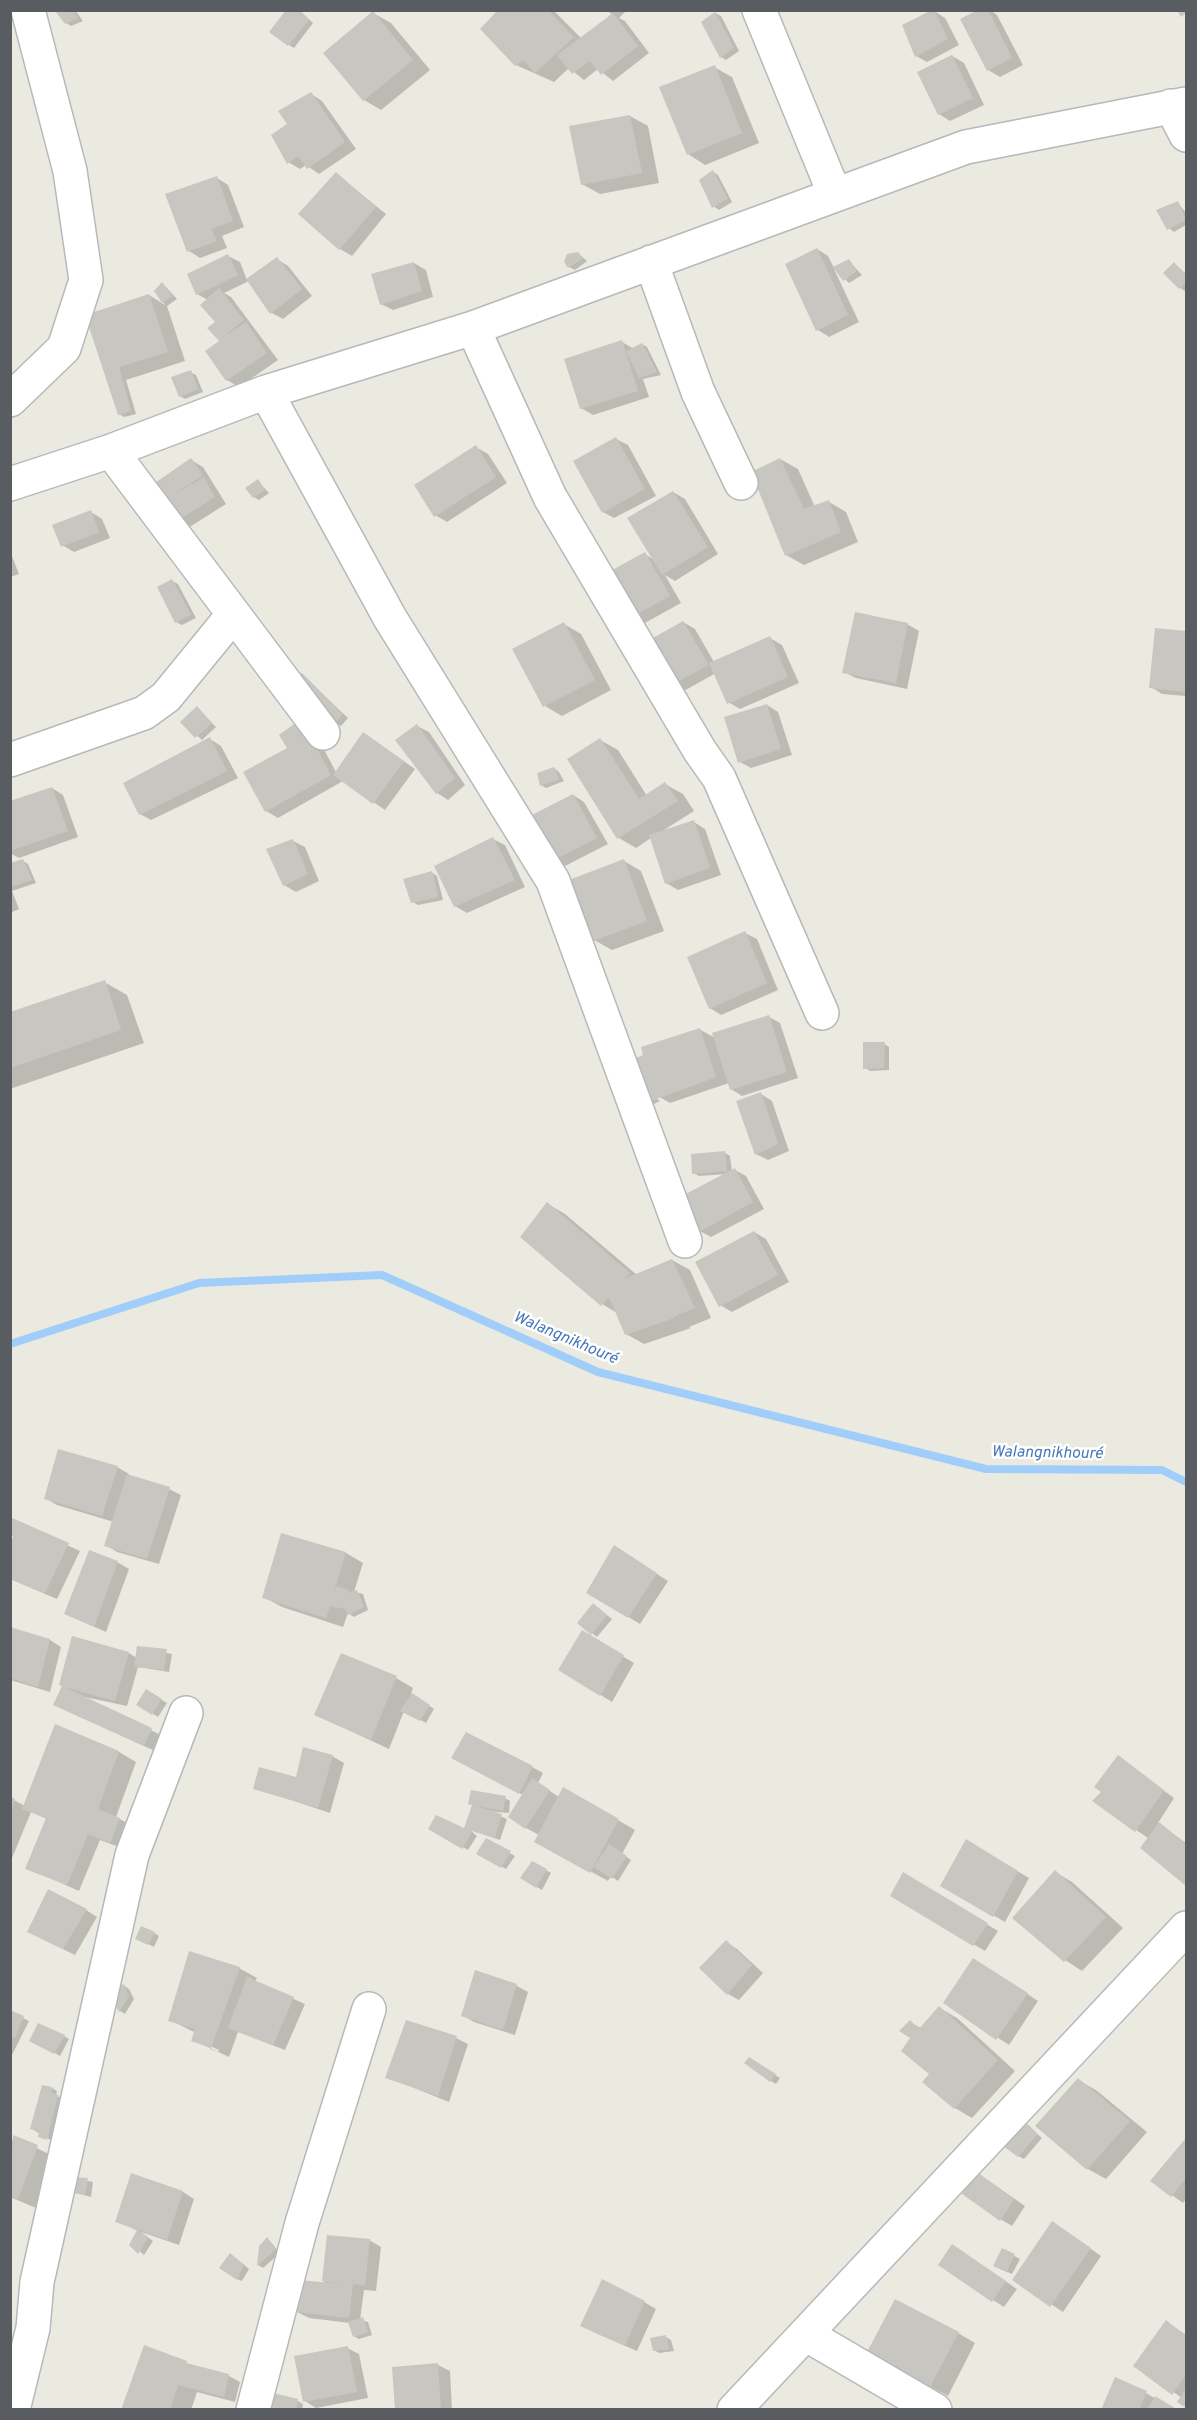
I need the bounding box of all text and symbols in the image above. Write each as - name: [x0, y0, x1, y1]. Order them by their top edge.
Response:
- water label: Walangnikhouré: [510, 1308, 620, 1370]
- water label: Walangnikhouré: [991, 1443, 1103, 1465]

